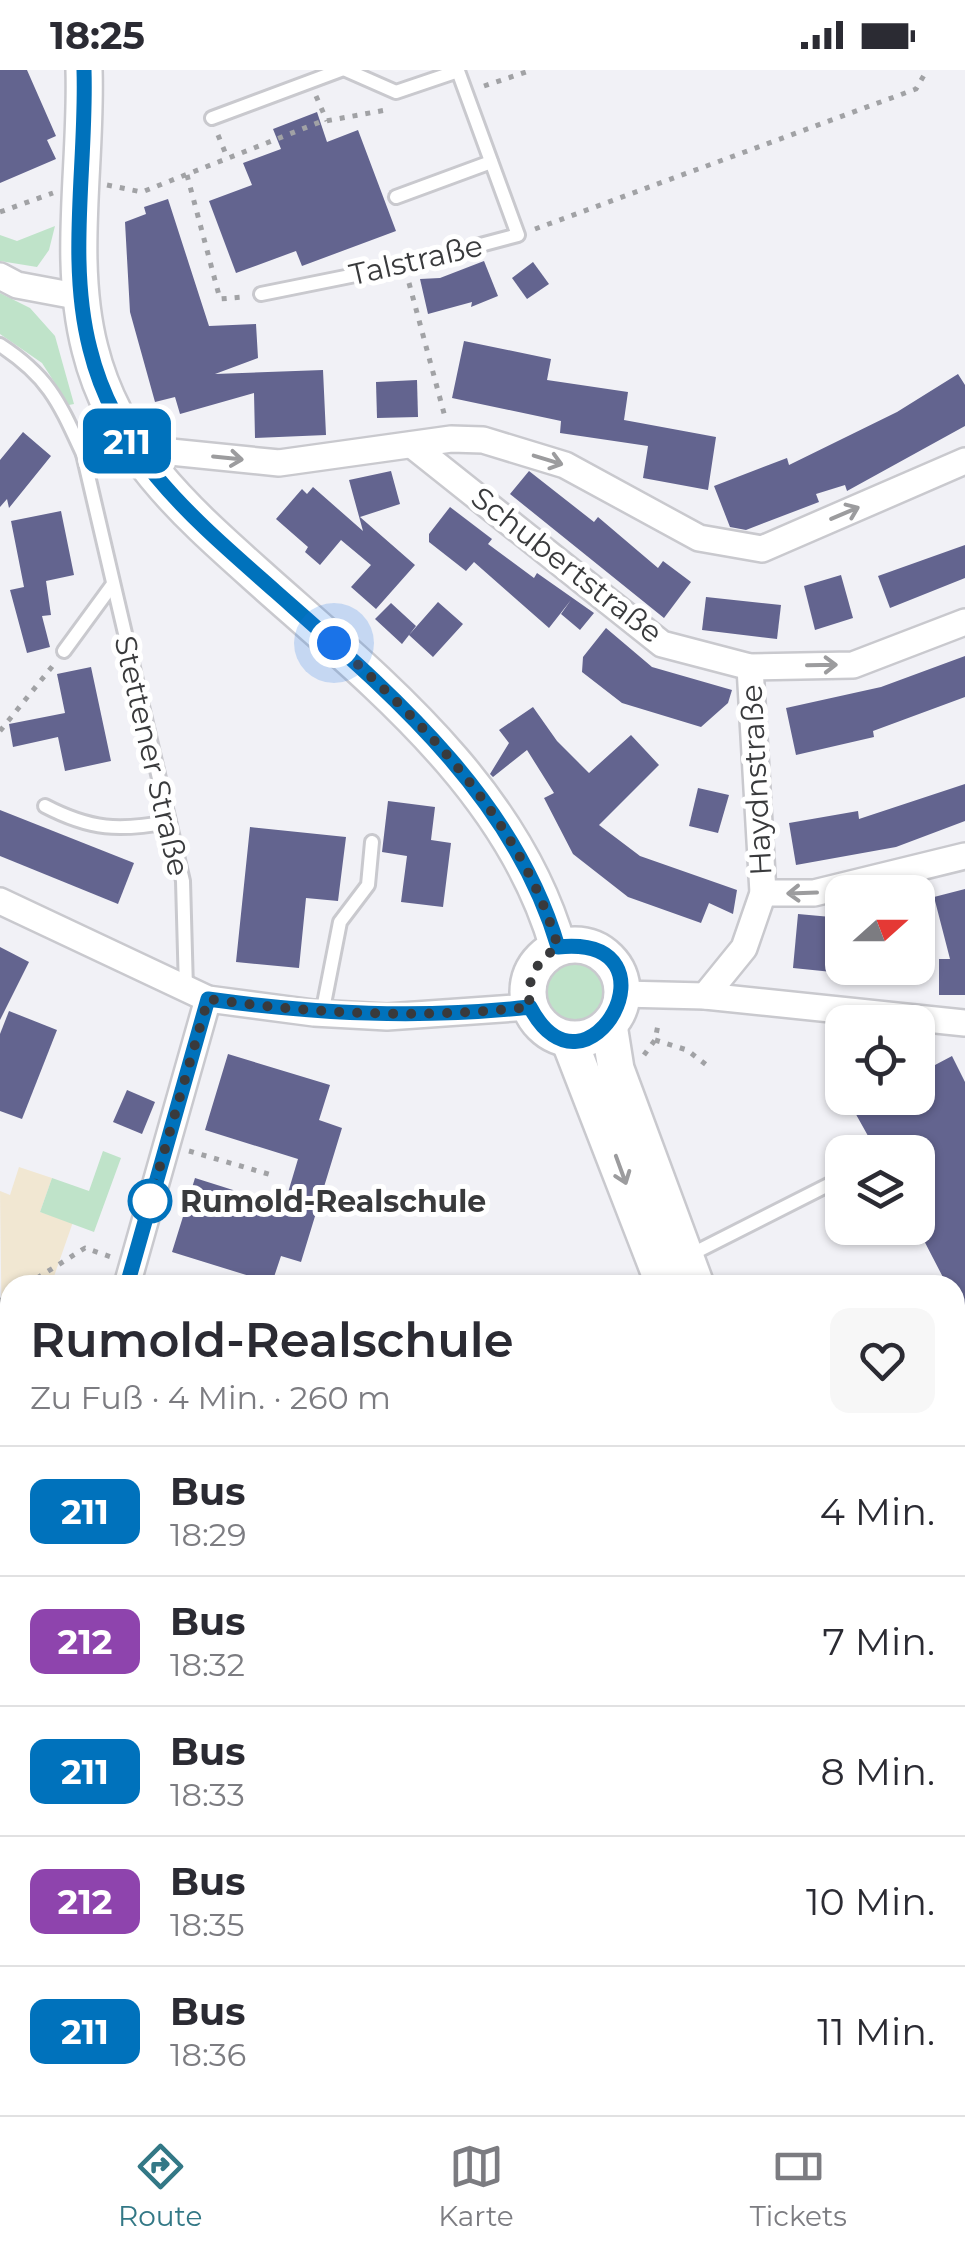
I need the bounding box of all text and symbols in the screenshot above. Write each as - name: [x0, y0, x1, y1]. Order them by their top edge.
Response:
- text: 18:25: [50, 12, 145, 59]
- street label: Talstraße: [346, 227, 486, 293]
- line badge: 211: [70, 408, 184, 474]
- text: 211: [103, 420, 151, 463]
- one-way arrow: [212, 449, 244, 468]
- one-way arrow: [532, 452, 563, 470]
- street label: Schubertstraße: [464, 479, 670, 651]
- one-way arrow: [830, 502, 860, 520]
- your location: [309, 618, 359, 668]
- street label: Stettener Straße: [106, 632, 198, 880]
- one-way arrow: [806, 656, 838, 675]
- street label: Haydnstraße: [733, 683, 779, 877]
- north arrow: [825, 875, 935, 985]
- map controls: [825, 875, 935, 1245]
- one-way arrow: [786, 883, 818, 902]
- button: locate: [825, 1005, 935, 1115]
- button: layers: [825, 1135, 935, 1245]
- one-way arrow: [613, 1154, 631, 1185]
- marker: Rumold-Realschule: [129, 1180, 171, 1222]
- place label: Rumold-Realschule: [180, 1183, 486, 1220]
- button: heart: [830, 1308, 935, 1413]
- text: Rumold-Realschule: [30, 1311, 514, 1369]
- text: Zu Fuß · 4 Min. · 260 m: [30, 1378, 391, 1417]
- text: Bus: [170, 1468, 245, 1515]
- text: 4 Min.: [820, 1488, 935, 1535]
- text: 211: [61, 1490, 109, 1533]
- text: 18:29: [170, 1515, 246, 1554]
- text: Bus: [170, 1598, 245, 1645]
- text: 7 Min.: [822, 1618, 935, 1665]
- text: 212: [57, 1620, 113, 1663]
- text: 18:32: [170, 1645, 245, 1684]
- text: Bus: [170, 1728, 245, 1775]
- text: 8 Min.: [821, 1748, 935, 1795]
- text: 211: [61, 1750, 109, 1793]
- text: 18:33: [170, 1775, 245, 1814]
- text: Bus: [170, 1858, 245, 1905]
- text: 10 Min.: [806, 1878, 935, 1925]
- text: 212: [57, 1880, 113, 1923]
- text: 18:35: [170, 1905, 245, 1944]
- text: Bus: [170, 1988, 245, 2035]
- text: 11 Min.: [817, 2008, 935, 2055]
- text: 211: [61, 2010, 109, 2053]
- text: 18:36: [170, 2035, 246, 2074]
- tab: Route: [118, 2139, 202, 2233]
- tab: Karte: [438, 2139, 514, 2233]
- tab: Tickets: [750, 2139, 847, 2233]

